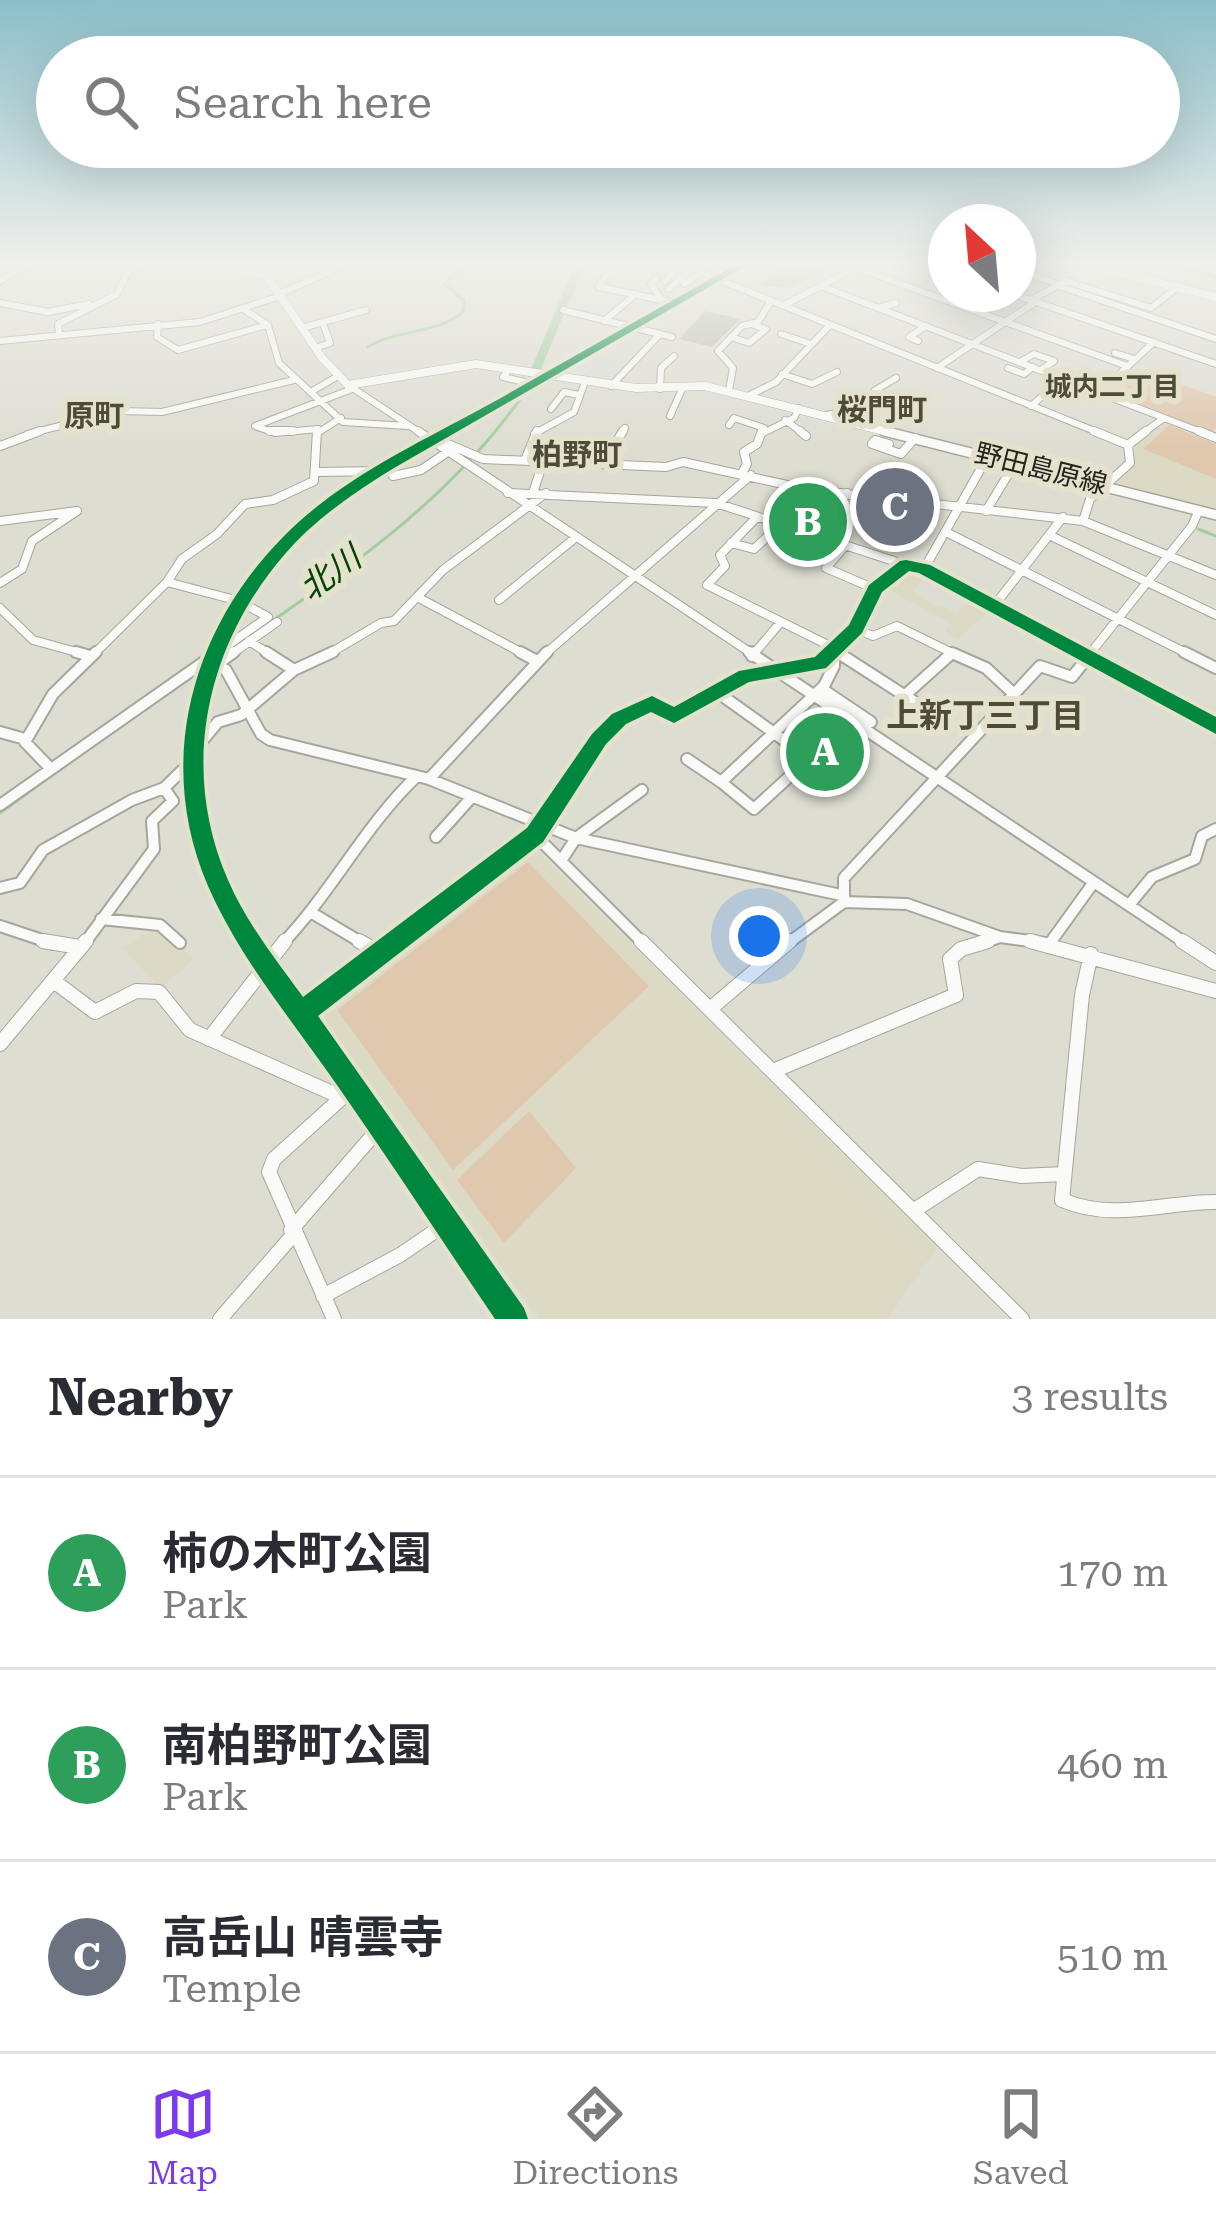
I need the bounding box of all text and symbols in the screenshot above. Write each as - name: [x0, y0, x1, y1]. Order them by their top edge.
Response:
- search box: [36, 36, 1180, 168]
- icon: search: [78, 69, 144, 135]
- text: Search here: [174, 76, 432, 129]
- north arrow: [928, 204, 1036, 312]
- district label: 城内二丁目: [1045, 371, 1180, 403]
- district label: 桜門町: [837, 392, 927, 427]
- district label: 原町: [64, 398, 124, 433]
- district label: 柏野町: [532, 437, 622, 472]
- street label: 野田島原線: [972, 437, 1110, 501]
- pin: C: [856, 462, 934, 552]
- pin: B: [769, 477, 847, 567]
- water label: 北川: [292, 536, 371, 608]
- district label: 上新丁三丁目: [886, 696, 1084, 735]
- pin: A: [786, 707, 864, 797]
- your location: [729, 906, 789, 966]
- text: Nearby: [48, 1368, 233, 1427]
- text: 3 results: [1011, 1374, 1168, 1420]
- text: 柿の木町公園: [162, 1527, 432, 1580]
- text: A: [73, 1550, 101, 1596]
- text: 170 m: [1057, 1550, 1168, 1596]
- text: Park: [162, 1582, 248, 1628]
- text: 南柏野町公園: [162, 1719, 432, 1772]
- text: B: [73, 1742, 101, 1788]
- text: 460 m: [1057, 1742, 1168, 1788]
- text: Park: [162, 1774, 248, 1820]
- text: 高岳山 晴雲寺: [162, 1911, 443, 1964]
- text: C: [73, 1934, 101, 1980]
- text: 510 m: [1057, 1934, 1168, 1980]
- text: Temple: [162, 1966, 302, 2012]
- tab: Map: [147, 2081, 218, 2192]
- tab: Directions: [512, 2081, 678, 2192]
- tab: Saved: [973, 2081, 1069, 2192]

